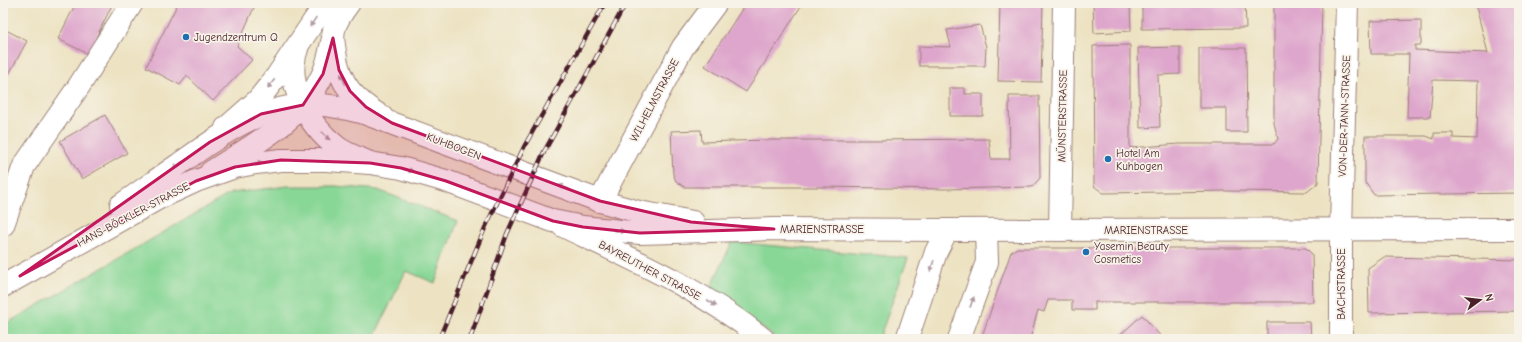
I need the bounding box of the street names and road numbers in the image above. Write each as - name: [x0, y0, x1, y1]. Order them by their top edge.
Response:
- street label: VON-DER-TANN-STRASSE: [1336, 55, 1353, 177]
- street label: WILHELMSTRASSE: [627, 56, 682, 144]
- street label: MÜNSTERSTRASSE: [1055, 69, 1070, 162]
- street label: KUHBOGEN: [425, 130, 483, 163]
- street label: HANS-BÖCKLER-STRASSE: [75, 179, 192, 250]
- street label: MARIENSTRASSE: [780, 223, 864, 236]
- street label: MARIENSTRASSE: [1104, 224, 1188, 237]
- street label: BAYREUTHER STRASSE: [596, 238, 703, 303]
- street label: BACHSTRASSE: [1335, 248, 1348, 320]

